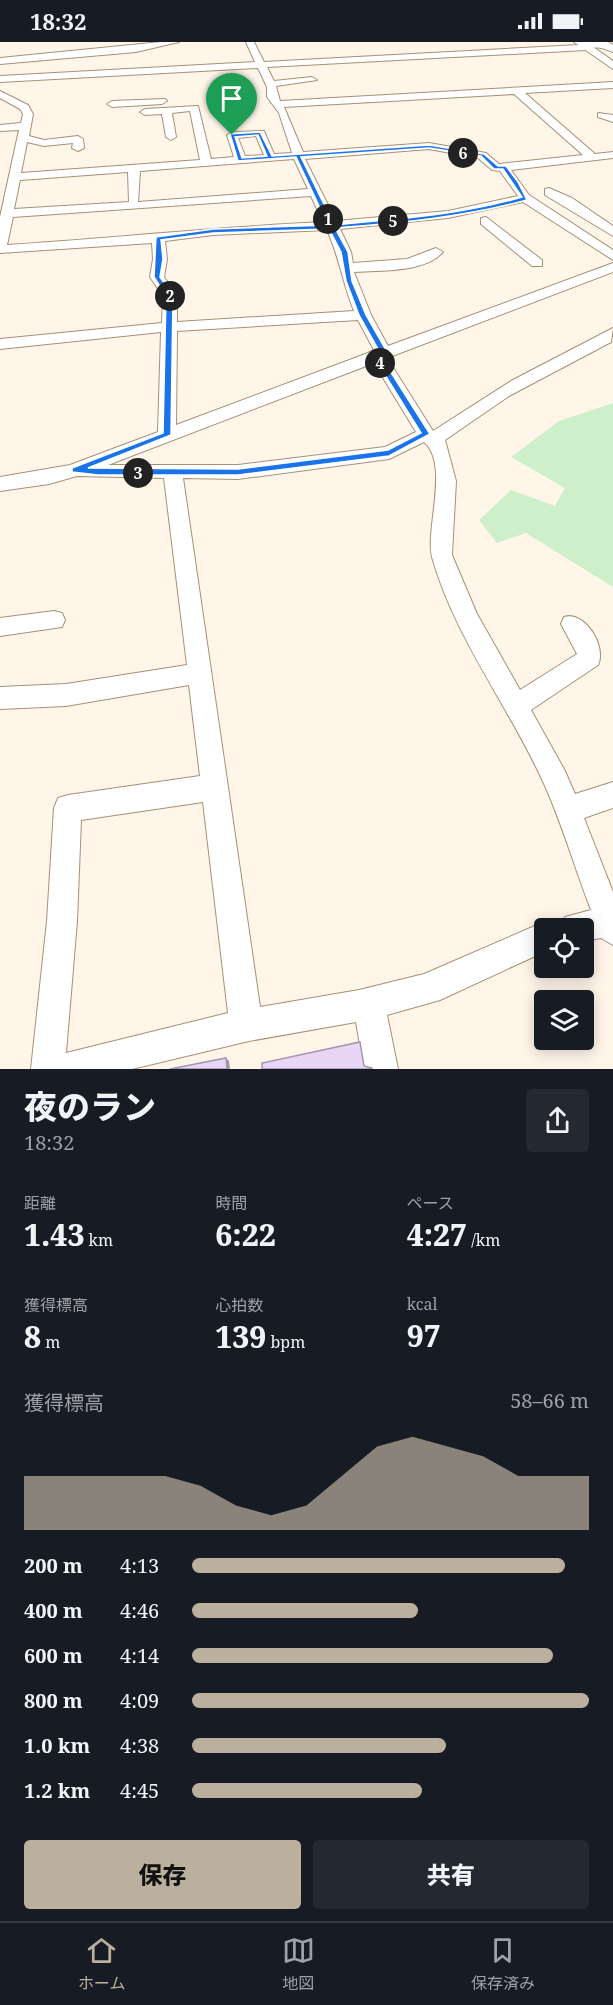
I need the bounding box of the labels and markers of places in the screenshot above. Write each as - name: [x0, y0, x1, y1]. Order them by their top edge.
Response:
- pin: [206, 73, 257, 135]
- pin: 6: [448, 138, 478, 168]
- pin: 1: [313, 204, 343, 234]
- pin: 5: [378, 206, 408, 236]
- pin: 2: [155, 281, 185, 311]
- pin: 4: [365, 348, 395, 378]
- pin: 3: [123, 458, 153, 488]

